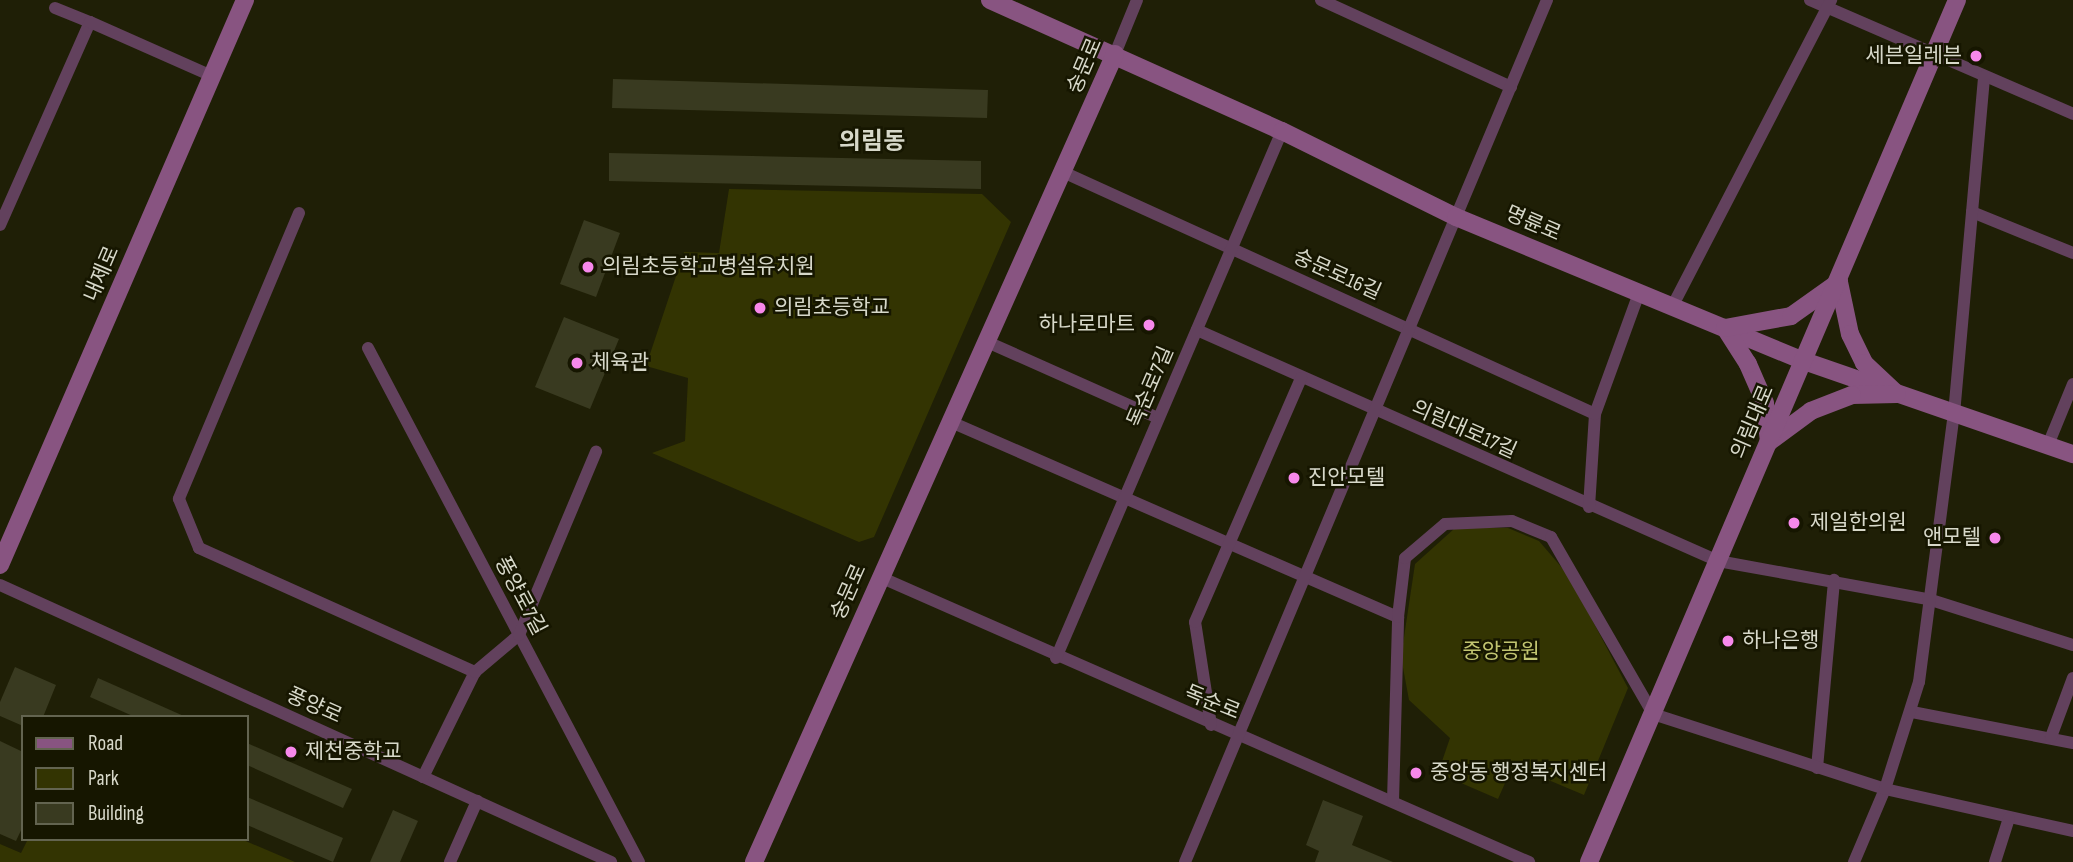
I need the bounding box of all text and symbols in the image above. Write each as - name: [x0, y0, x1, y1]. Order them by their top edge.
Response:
- street label: 숭문로: [1062, 34, 1108, 98]
- place label: 세븐일레븐: [1865, 43, 1962, 69]
- marker: 세븐일레븐: [1968, 48, 1984, 64]
- district label: 의림동: [839, 128, 905, 156]
- street label: 명륜로: [1501, 201, 1565, 247]
- street label: 내제로: [79, 242, 125, 306]
- street label: 숭문로16길: [1289, 244, 1385, 306]
- place label: 의림초등학교병설유치원: [602, 254, 815, 280]
- marker: 의림초등학교병설유치원: [580, 259, 596, 275]
- place label: 의림초등학교: [774, 295, 890, 321]
- marker: 의림초등학교: [752, 300, 768, 316]
- place label: 하나로마트: [1038, 312, 1135, 338]
- marker: 하나로마트: [1141, 317, 1157, 333]
- street label: 독순로7길: [1123, 343, 1179, 431]
- place label: 체육관: [591, 350, 649, 376]
- marker: 체육관: [569, 355, 585, 371]
- street label: 의림대로: [1726, 382, 1780, 462]
- street label: 의림대로17길: [1408, 396, 1520, 464]
- place label: 진안모텔: [1308, 465, 1385, 491]
- marker: 진안모텔: [1286, 470, 1302, 486]
- place label: 제일한의원: [1810, 510, 1907, 536]
- marker: 제일한의원: [1784, 513, 1804, 533]
- place label: 앤모텔: [1923, 525, 1981, 551]
- marker: 앤모텔: [1987, 530, 2003, 546]
- street label: 풍양로7길: [489, 552, 551, 640]
- street label: 숭문로: [826, 560, 872, 624]
- place label: 하나은행: [1742, 628, 1819, 654]
- marker: 하나은행: [1720, 633, 1736, 649]
- park label: 중앙공원: [1462, 639, 1540, 665]
- street label: 독순로: [1180, 680, 1244, 726]
- street label: 풍양로: [282, 683, 346, 729]
- legend: [21, 715, 248, 841]
- text: Road: [88, 731, 123, 756]
- place label: 제천중학교: [305, 739, 402, 765]
- marker: 제천중학교: [283, 744, 299, 760]
- place label: 중앙동 행정복지센터: [1430, 760, 1607, 786]
- marker: 중앙동 행정복지센터: [1408, 765, 1424, 781]
- text: Park: [88, 766, 119, 791]
- text: Building: [88, 801, 144, 826]

